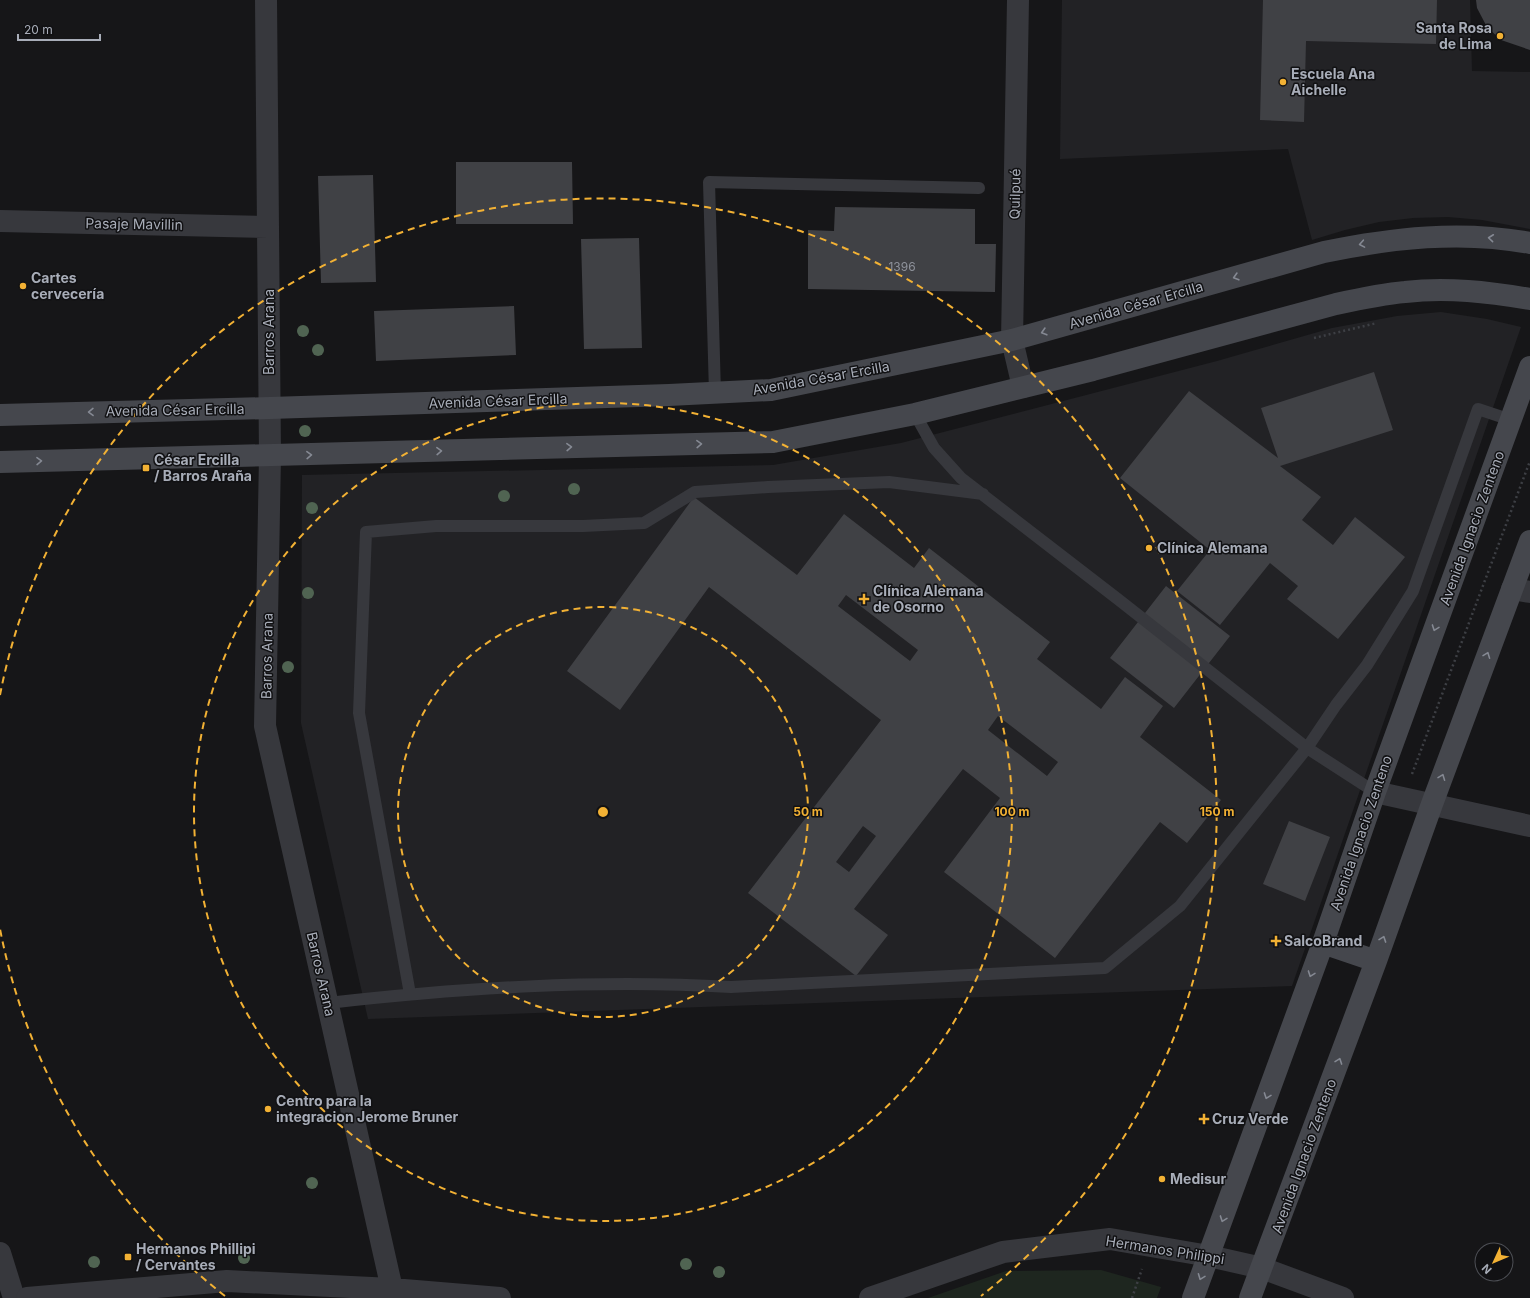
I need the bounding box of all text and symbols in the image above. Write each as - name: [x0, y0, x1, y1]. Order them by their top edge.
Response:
- scale bar: [18, 16, 100, 42]
- place label: Santa Rosa de Lima: [1416, 19, 1492, 52]
- text: 20 m: [24, 22, 53, 37]
- marker: Santa Rosa de Lima: [1495, 31, 1505, 41]
- place label: Escuela Ana Aichelle: [1291, 65, 1375, 98]
- marker: Escuela Ana Aichelle: [1278, 77, 1288, 87]
- street label: Quilpué: [1006, 168, 1023, 220]
- street label: Pasaje Mavillin: [85, 214, 183, 233]
- one-way arrow: [1488, 234, 1494, 243]
- one-way arrow: [1359, 240, 1365, 248]
- house number: 1396: [888, 259, 916, 274]
- place label: Cartes cervecería: [31, 269, 104, 302]
- one-way arrow: [1233, 272, 1240, 281]
- street label: Avenida César Ercilla: [1067, 277, 1205, 332]
- marker: Cartes cervecería: [18, 281, 28, 291]
- street label: Barros Arana: [260, 289, 277, 375]
- one-way arrow: [1040, 327, 1047, 335]
- street label: Avenida César Ercilla: [751, 357, 891, 398]
- street label: Avenida César Ercilla: [428, 390, 568, 411]
- street label: Avenida César Ercilla: [105, 400, 245, 419]
- one-way arrow: [88, 408, 94, 417]
- one-way arrow: [696, 440, 702, 448]
- one-way arrow: [566, 443, 572, 452]
- one-way arrow: [436, 447, 442, 455]
- street label: Avenida Ignacio Zenteno: [1436, 448, 1507, 607]
- one-way arrow: [306, 450, 312, 459]
- place label: César Ercilla / Barros Araña: [154, 451, 252, 484]
- one-way arrow: [36, 457, 42, 465]
- marker: César Ercilla / Barros Araña: [141, 463, 151, 473]
- place label: Clínica Alemana: [1157, 539, 1268, 556]
- marker: Clínica Alemana: [1144, 543, 1154, 553]
- place label: Clínica Alemana de Osorno: [873, 582, 984, 615]
- marker: Clínica Alemana de Osorno: [858, 593, 870, 605]
- street label: Barros Arana: [257, 613, 276, 699]
- one-way arrow: [1431, 624, 1440, 631]
- one-way arrow: [1483, 652, 1491, 659]
- street label: Avenida Ignacio Zenteno: [1326, 753, 1395, 913]
- one-way arrow: [1437, 773, 1445, 780]
- text: 50 m: [793, 804, 823, 819]
- text: 100 m: [994, 804, 1030, 819]
- text: 150 m: [1200, 804, 1234, 819]
- centre of rings: [596, 805, 610, 819]
- street label: Barros Arana: [304, 930, 339, 1018]
- place label: SalcoBrand: [1284, 932, 1362, 949]
- one-way arrow: [1379, 935, 1387, 942]
- marker: SalcoBrand: [1271, 936, 1281, 946]
- one-way arrow: [1308, 971, 1316, 978]
- one-way arrow: [1334, 1057, 1342, 1064]
- street label: Avenida Ignacio Zenteno: [1268, 1076, 1339, 1235]
- place label: Centro para la integracion Jerome Bruner: [276, 1092, 459, 1125]
- one-way arrow: [1263, 1093, 1272, 1100]
- marker: Centro para la integracion Jerome Bruner: [263, 1104, 273, 1114]
- place label: Cruz Verde: [1212, 1110, 1289, 1127]
- marker: Cruz Verde: [1199, 1114, 1209, 1124]
- place label: Medisur: [1170, 1170, 1227, 1187]
- marker: Medisur: [1157, 1174, 1167, 1184]
- one-way arrow: [1219, 1215, 1227, 1222]
- street label: Hermanos Philippi: [1104, 1232, 1226, 1267]
- place label: Hermanos Phillipi / Cervantes: [136, 1240, 256, 1273]
- north arrow: [1474, 1242, 1514, 1282]
- marker: Hermanos Phillipi / Cervantes: [123, 1252, 133, 1262]
- text: N: [1479, 1261, 1495, 1277]
- one-way arrow: [1198, 1273, 1206, 1280]

